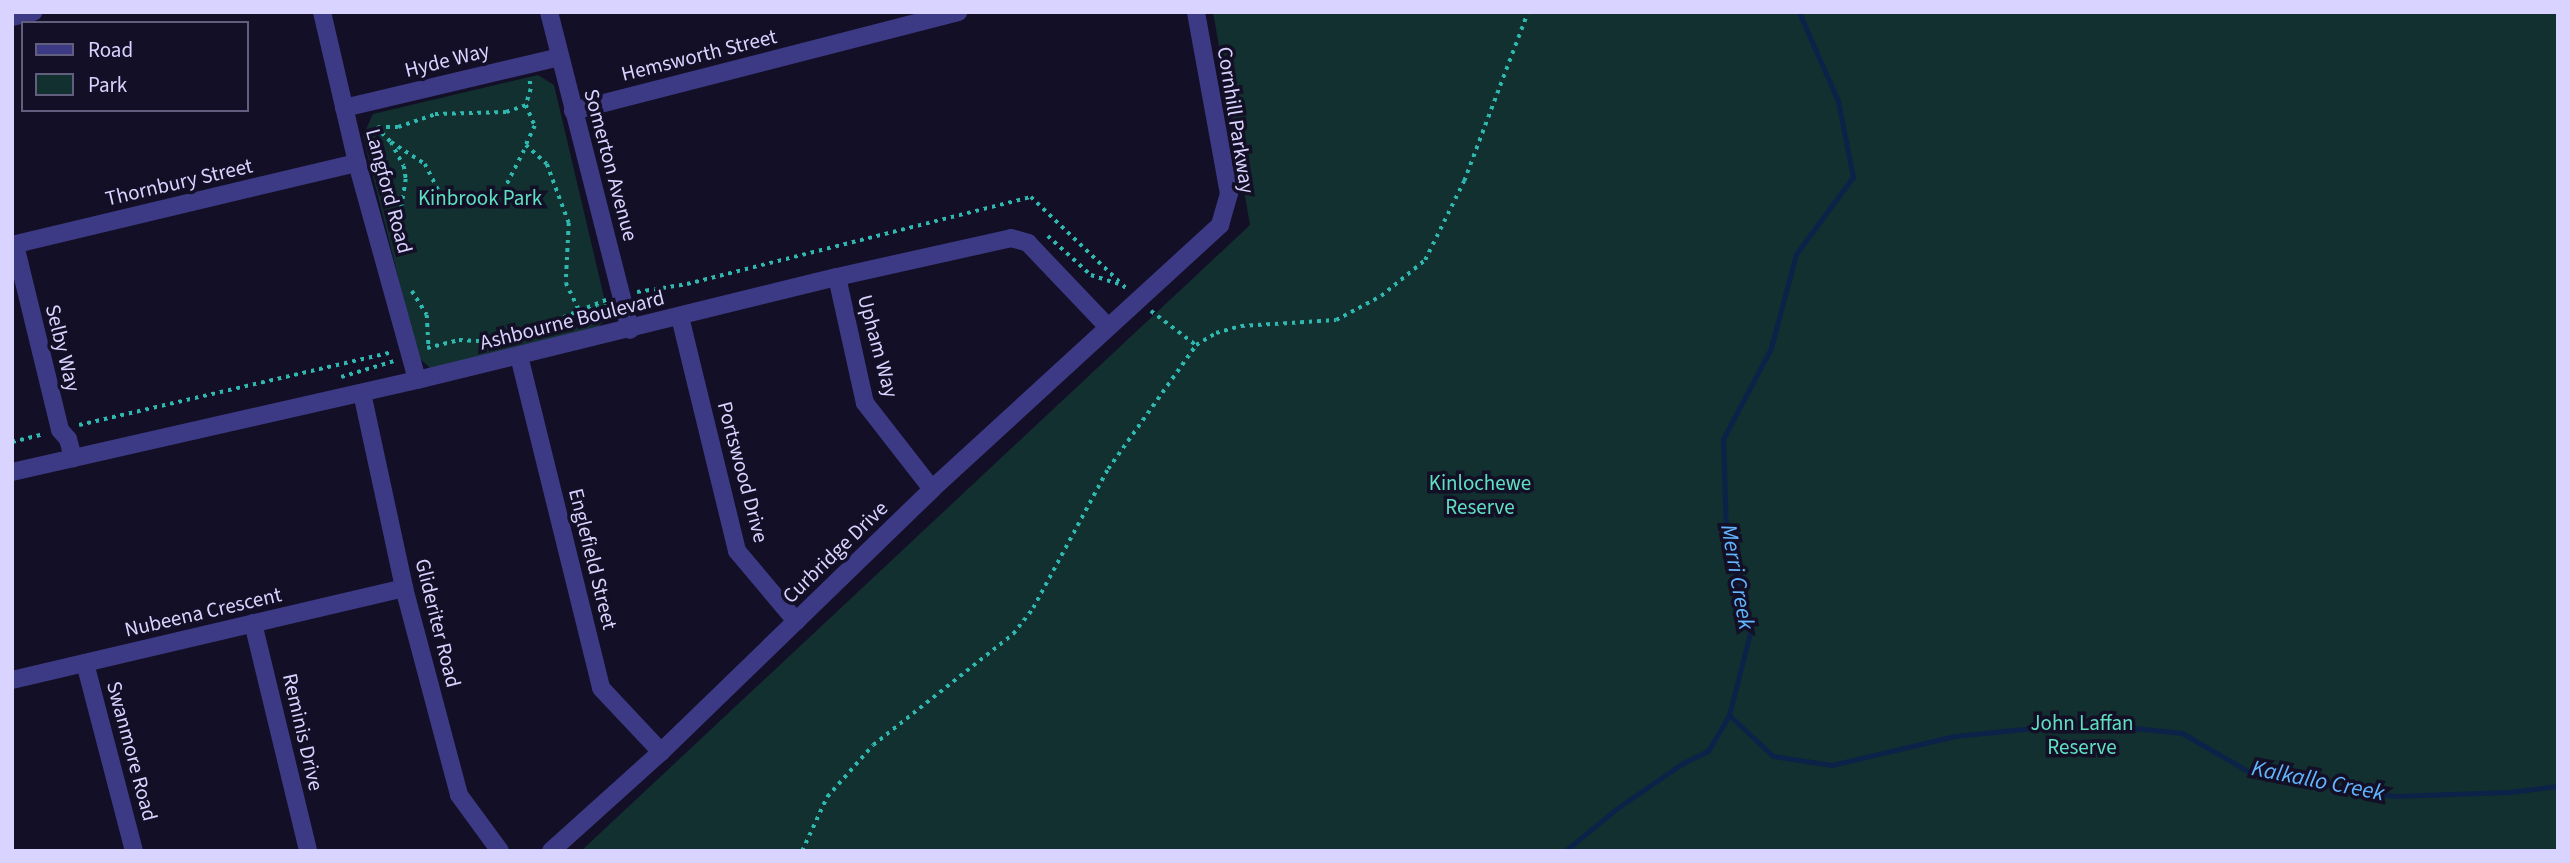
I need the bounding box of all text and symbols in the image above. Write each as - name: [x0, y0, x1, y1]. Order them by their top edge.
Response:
- legend: [21, 21, 248, 112]
- street label: Hemsworth Street: [619, 24, 779, 86]
- text: Road: [88, 35, 133, 65]
- street label: Hyde Way: [402, 37, 492, 83]
- street label: Cornhill Parkway: [1212, 45, 1260, 195]
- text: Park: [88, 70, 127, 100]
- street label: Somerton Avenue: [579, 86, 643, 244]
- street label: Langford Road: [360, 126, 418, 256]
- street label: Thornbury Street: [103, 153, 255, 211]
- park label: Kinbrook Park: [418, 185, 542, 211]
- street label: Ashbourne Boulevard: [477, 285, 667, 355]
- street label: Upham Way: [852, 292, 904, 400]
- street label: Selby Way: [40, 302, 86, 394]
- street label: Portswood Drive: [712, 399, 774, 545]
- park label: Kinlochewe Reserve: [1429, 470, 1531, 520]
- street label: Englefield Street: [563, 486, 623, 632]
- street label: Curbridge Drive: [777, 495, 893, 609]
- water label: Merri Creek: [1714, 522, 1760, 632]
- street label: Glideriter Road: [410, 556, 466, 690]
- street label: Nubeena Crescent: [122, 582, 284, 642]
- street label: Reminis Drive: [277, 671, 329, 793]
- street label: Swanmore Road: [101, 678, 163, 824]
- park label: John Laffan Reserve: [2030, 710, 2134, 760]
- water label: Kalkallo Creek: [2249, 755, 2387, 807]

